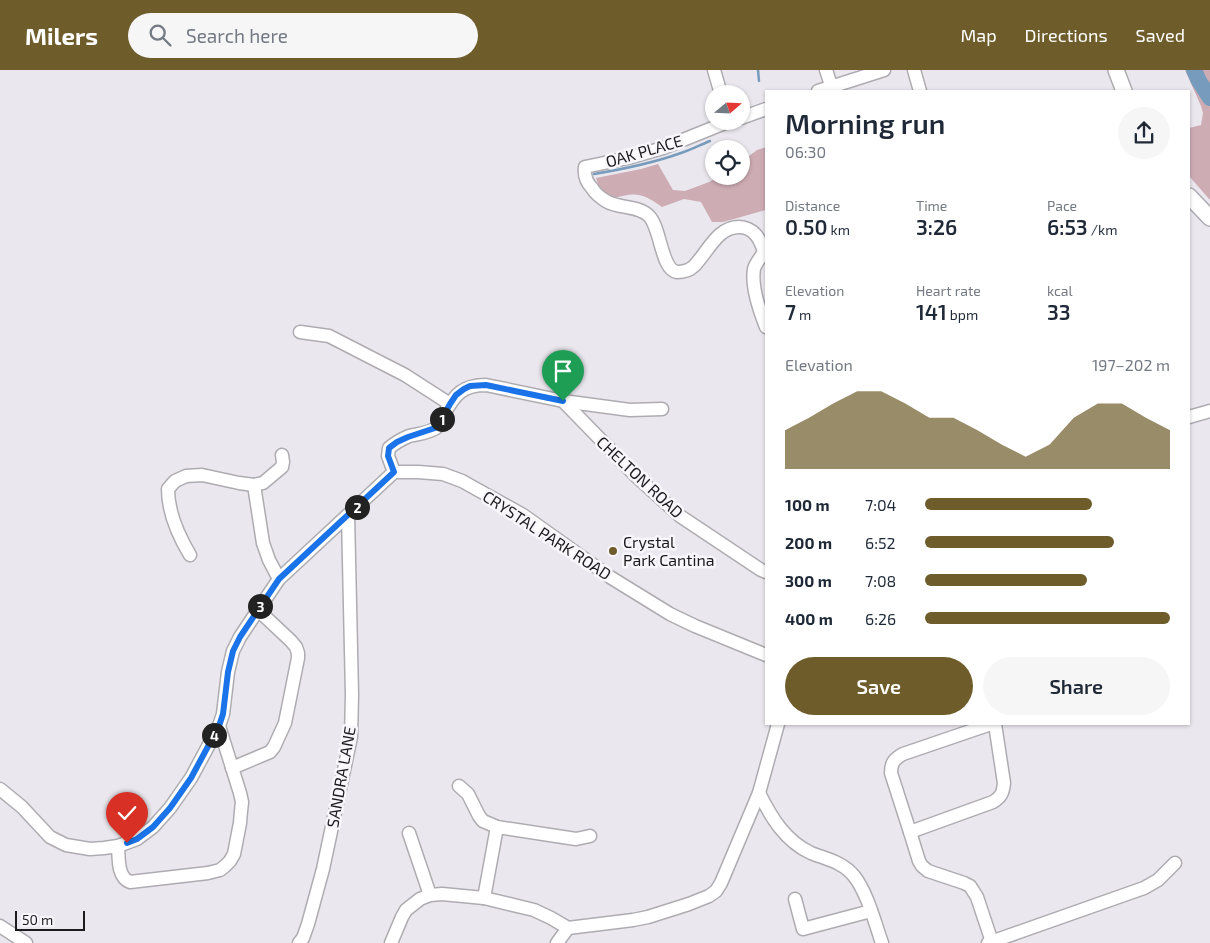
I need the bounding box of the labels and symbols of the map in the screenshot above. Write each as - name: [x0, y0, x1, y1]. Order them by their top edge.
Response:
- north arrow: [705, 85, 750, 130]
- street label: OAK PLACE: [603, 130, 685, 171]
- pin: [542, 350, 584, 401]
- pin: 1: [430, 406, 454, 432]
- street label: CHELTON ROAD: [593, 432, 687, 521]
- street label: CRYSTAL PARK ROAD: [480, 486, 615, 583]
- pin: 2: [344, 494, 370, 520]
- place label: Crystal Park Cantina: [623, 532, 714, 569]
- marker: Crystal Park Cantina: [607, 545, 619, 557]
- pin: 3: [248, 594, 272, 618]
- pin: 4: [202, 722, 226, 748]
- street label: SANDRA LANE: [322, 725, 359, 829]
- pin: [106, 792, 148, 843]
- scale bar: [15, 908, 85, 931]

